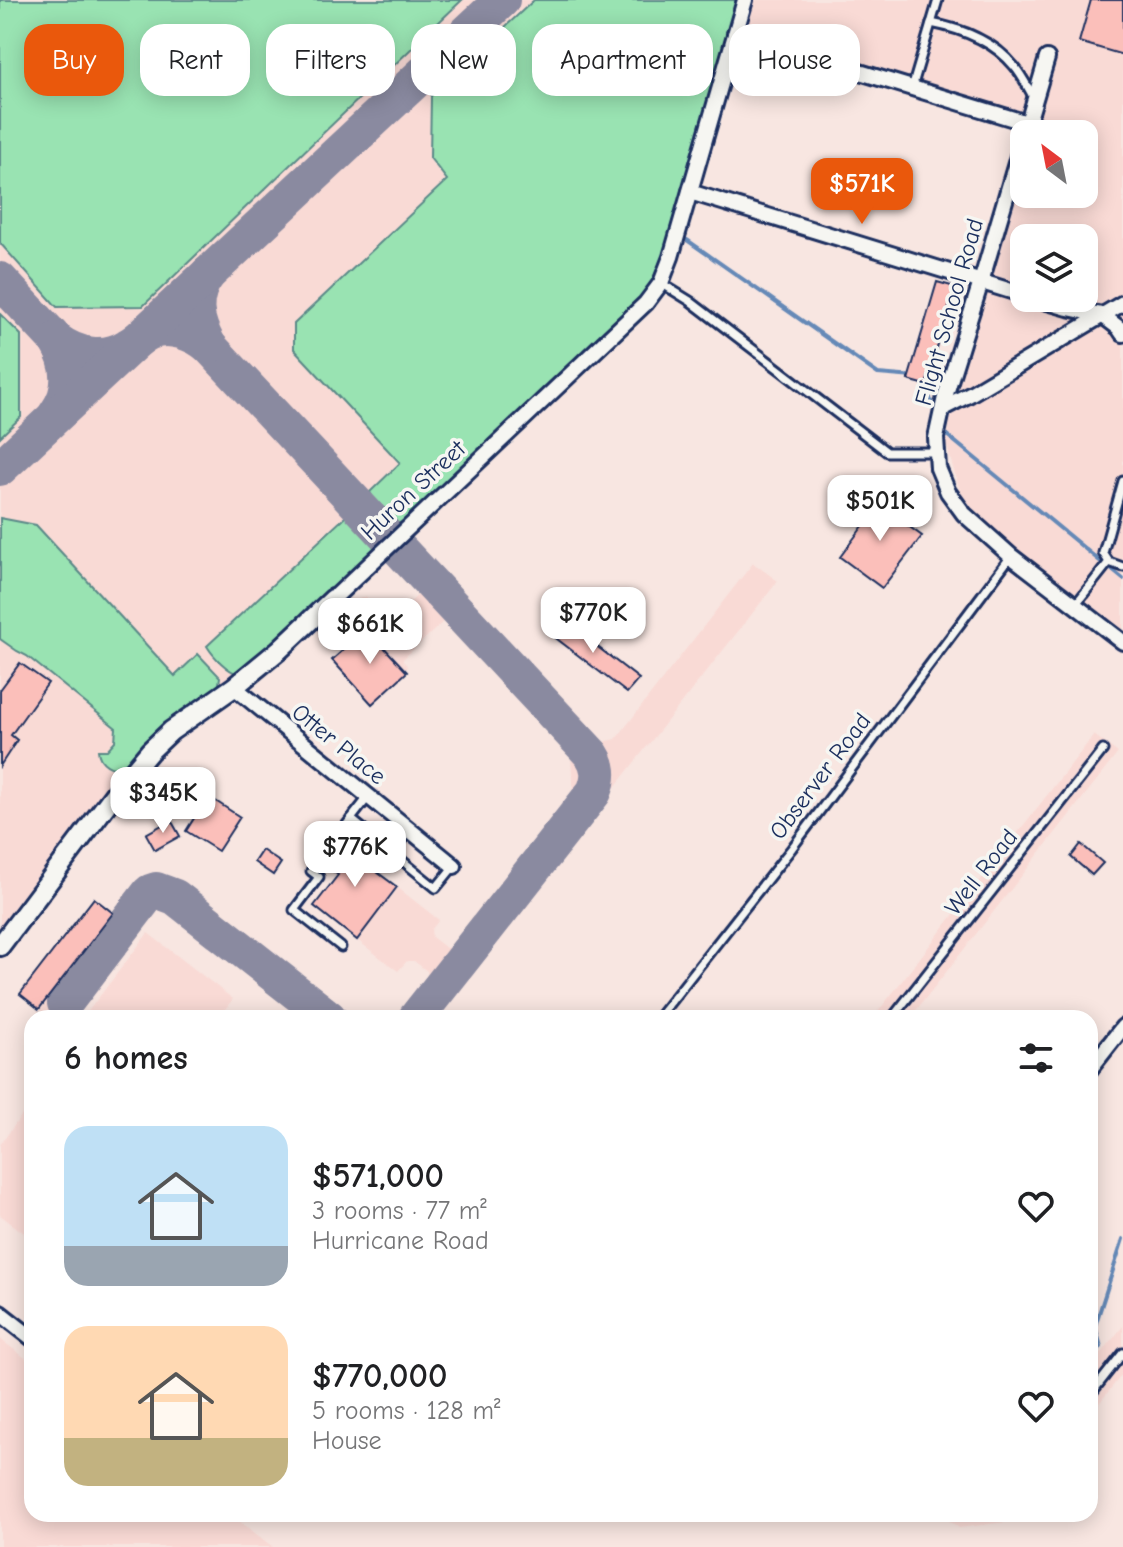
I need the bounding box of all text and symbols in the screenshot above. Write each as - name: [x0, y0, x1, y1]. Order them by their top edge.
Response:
- chip: Buy: [24, 24, 124, 96]
- chip: Rent: [140, 24, 250, 96]
- chip: Filters: [266, 24, 395, 96]
- chip: New: [411, 24, 516, 96]
- chip: Apartment: [532, 24, 713, 96]
- chip: House: [729, 24, 860, 96]
- north arrow: [1010, 120, 1098, 208]
- map controls: [1010, 120, 1098, 312]
- pin: $571K: [806, 158, 918, 226]
- text: $571K: [829, 169, 895, 199]
- street label: Flight School Road: [909, 215, 989, 409]
- button: layers: [1010, 224, 1098, 312]
- street label: Huron Street: [355, 434, 472, 546]
- pin: $501K: [824, 475, 936, 543]
- text: $501K: [845, 486, 915, 516]
- pin: $770K: [537, 587, 649, 655]
- pin: $661K: [314, 598, 426, 666]
- text: $770K: [559, 598, 627, 628]
- text: $661K: [336, 609, 404, 639]
- street label: Otter Place: [286, 698, 392, 790]
- street label: Observer Road: [764, 707, 876, 845]
- pin: $345K: [107, 767, 219, 835]
- text: $345K: [128, 778, 198, 808]
- pin: $776K: [299, 821, 411, 889]
- street label: Well Road: [939, 823, 1023, 921]
- text: $776K: [322, 832, 388, 862]
- icon: filters: [1014, 1036, 1058, 1080]
- text: 6 homes: [64, 1038, 188, 1078]
- text: $571,000: [312, 1156, 444, 1196]
- icon: home: [128, 1158, 224, 1254]
- icon: heart: [1014, 1184, 1058, 1228]
- text: 3 rooms · 77 m²: [312, 1196, 487, 1226]
- text: Hurricane Road: [312, 1226, 489, 1256]
- text: $770,000: [312, 1356, 447, 1396]
- icon: home: [128, 1358, 224, 1454]
- icon: heart: [1014, 1384, 1058, 1428]
- text: 5 rooms · 128 m²: [312, 1396, 500, 1426]
- text: House: [312, 1426, 382, 1456]

